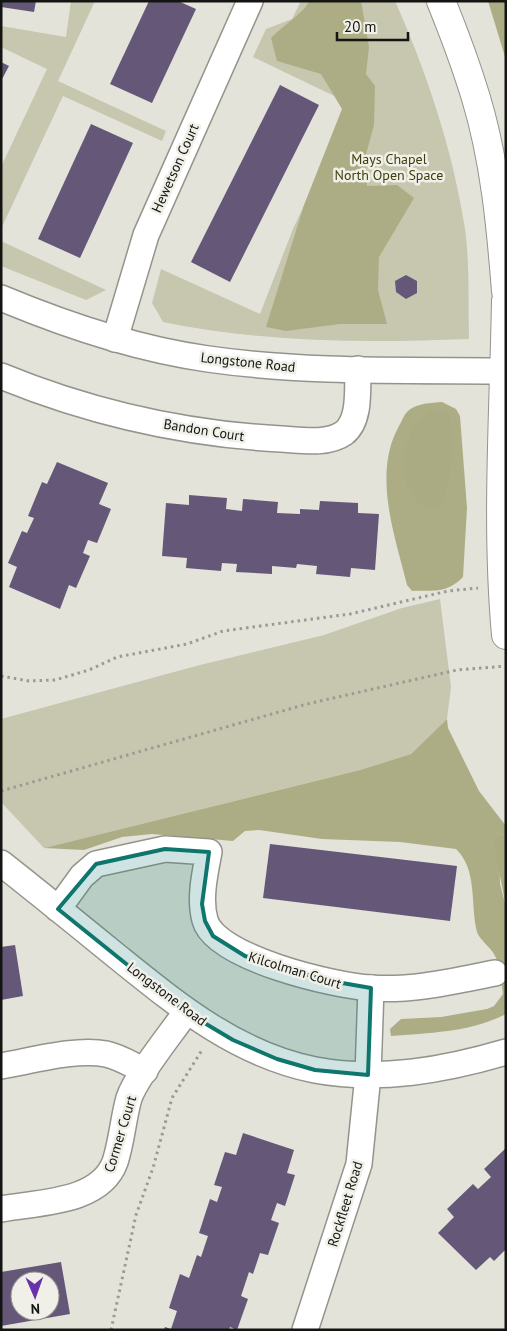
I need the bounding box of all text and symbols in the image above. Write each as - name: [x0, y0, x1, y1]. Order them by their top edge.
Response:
- scale bar: [337, 10, 408, 42]
- text: 20 m: [344, 17, 377, 36]
- street label: Hewetson Court: [147, 120, 203, 215]
- park label: Mays Chapel North Open Space: [335, 150, 443, 184]
- street label: Longstone Road: [200, 348, 296, 376]
- street label: Bandon Court: [162, 415, 246, 445]
- street label: Kilcolman Court: [246, 947, 344, 993]
- street label: Longstone Road: [124, 958, 210, 1030]
- street label: Cormer Court: [100, 1093, 140, 1175]
- street label: Rockfleet Road: [323, 1159, 367, 1249]
- north arrow: [10, 1271, 60, 1321]
- text: N: [31, 1300, 40, 1318]

